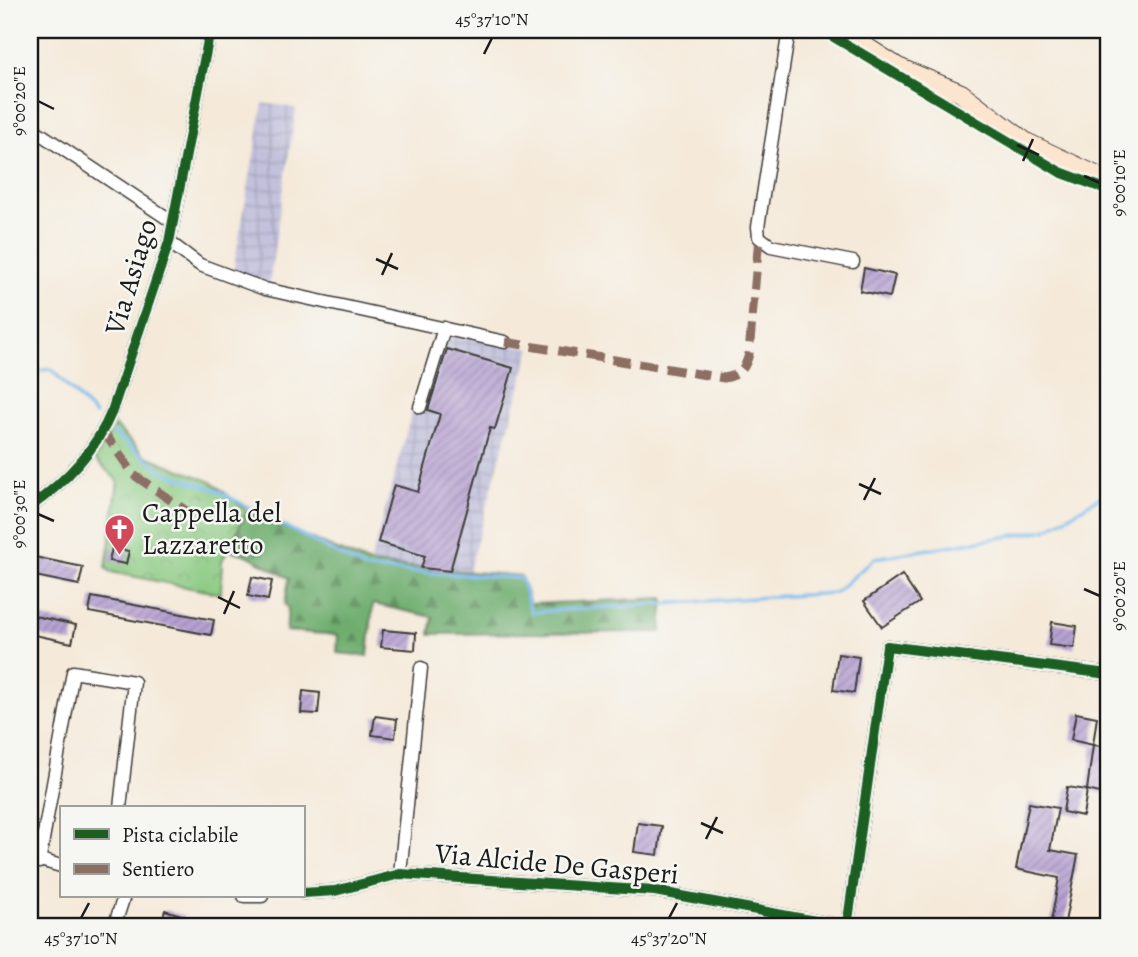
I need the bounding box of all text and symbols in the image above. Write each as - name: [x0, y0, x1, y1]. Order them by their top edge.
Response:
- text: 45°37'10"N: [455, 7, 529, 31]
- text: 9°00'20"E: [7, 66, 31, 136]
- text: 9°00'10"E: [1107, 149, 1131, 217]
- street label: Via Asiago: [95, 215, 167, 340]
- text: 9°00'30"E: [7, 479, 31, 549]
- place label: Cappella del Lazzaretto: [142, 494, 282, 564]
- church icon: Cappella del Lazzaretto: [102, 512, 136, 556]
- text: 9°00'20"E: [1107, 561, 1131, 631]
- legend: [60, 806, 304, 898]
- text: Pista ciclabile: [122, 821, 238, 849]
- street label: Via Alcide De Gasperi: [433, 834, 680, 894]
- text: Sentiero: [122, 855, 194, 883]
- text: 45°37'10"N: [44, 926, 118, 950]
- text: 45°37'20"N: [631, 926, 707, 950]

